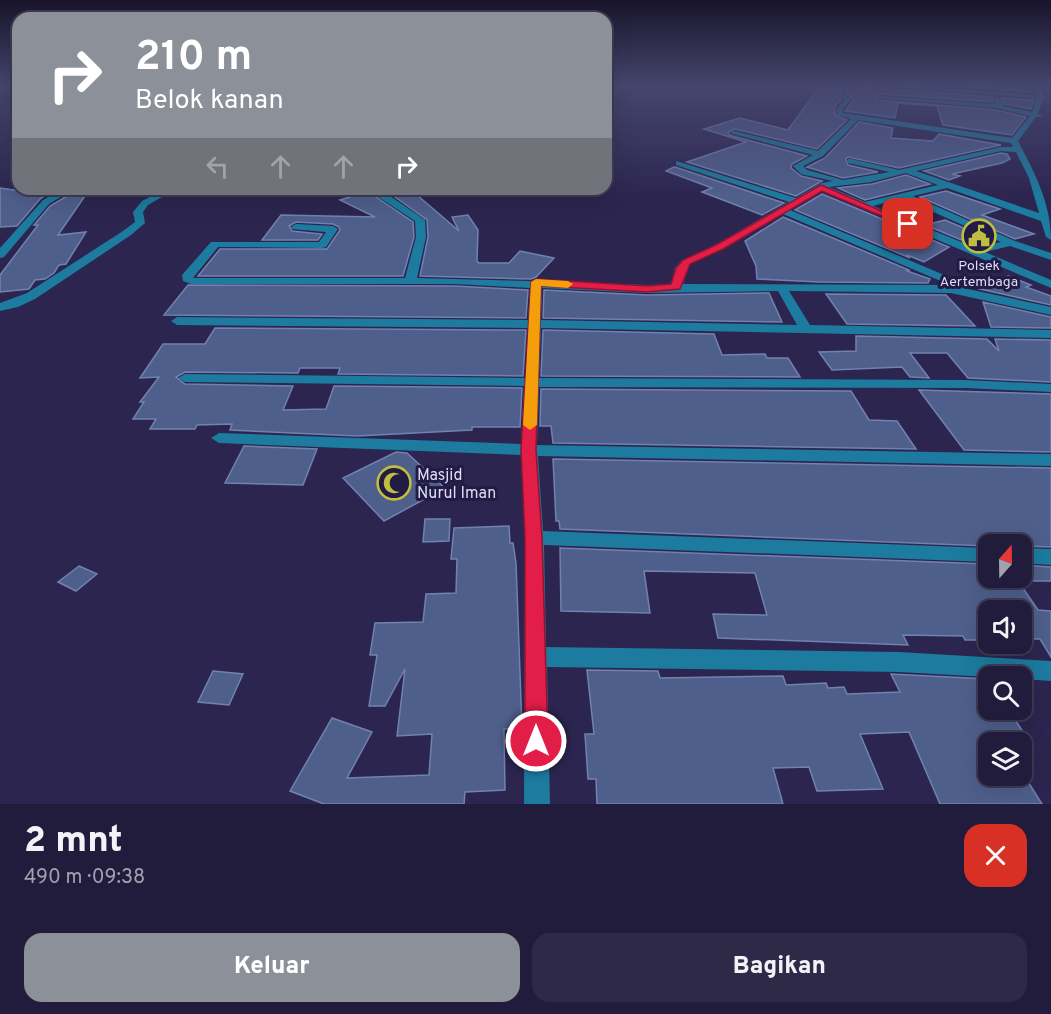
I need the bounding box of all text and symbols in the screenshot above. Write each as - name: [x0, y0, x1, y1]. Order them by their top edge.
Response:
- text: 210 m: [135, 32, 252, 85]
- icon: right: [36, 36, 114, 114]
- text: Belok kanan: [135, 84, 284, 118]
- icon: left: [201, 150, 234, 183]
- icon: ahead: [264, 150, 297, 183]
- icon: ahead: [327, 150, 360, 183]
- icon: right: [390, 150, 423, 183]
- pin: [882, 198, 933, 249]
- icon: arrive: [891, 207, 924, 240]
- public building icon: Polsek Aertembaga: [961, 218, 997, 254]
- place label: Polsek Aertembaga: [940, 258, 1018, 291]
- mosque icon: Masjid Nurul Iman: [376, 465, 412, 501]
- place label: Masjid Nurul Iman: [417, 466, 496, 504]
- north arrow: [978, 534, 1032, 588]
- map controls: [978, 534, 1032, 786]
- button: sound: [978, 600, 1032, 654]
- button: search: [978, 666, 1032, 720]
- position arrow: [504, 709, 568, 773]
- button: layers: [978, 732, 1032, 786]
- text: 2 mnt: [24, 819, 123, 865]
- button: close: [964, 824, 1027, 887]
- text: 490 m · 09:38: [24, 865, 145, 891]
- button: Keluar: [24, 933, 520, 1002]
- button: Bagikan: [532, 933, 1027, 1002]

